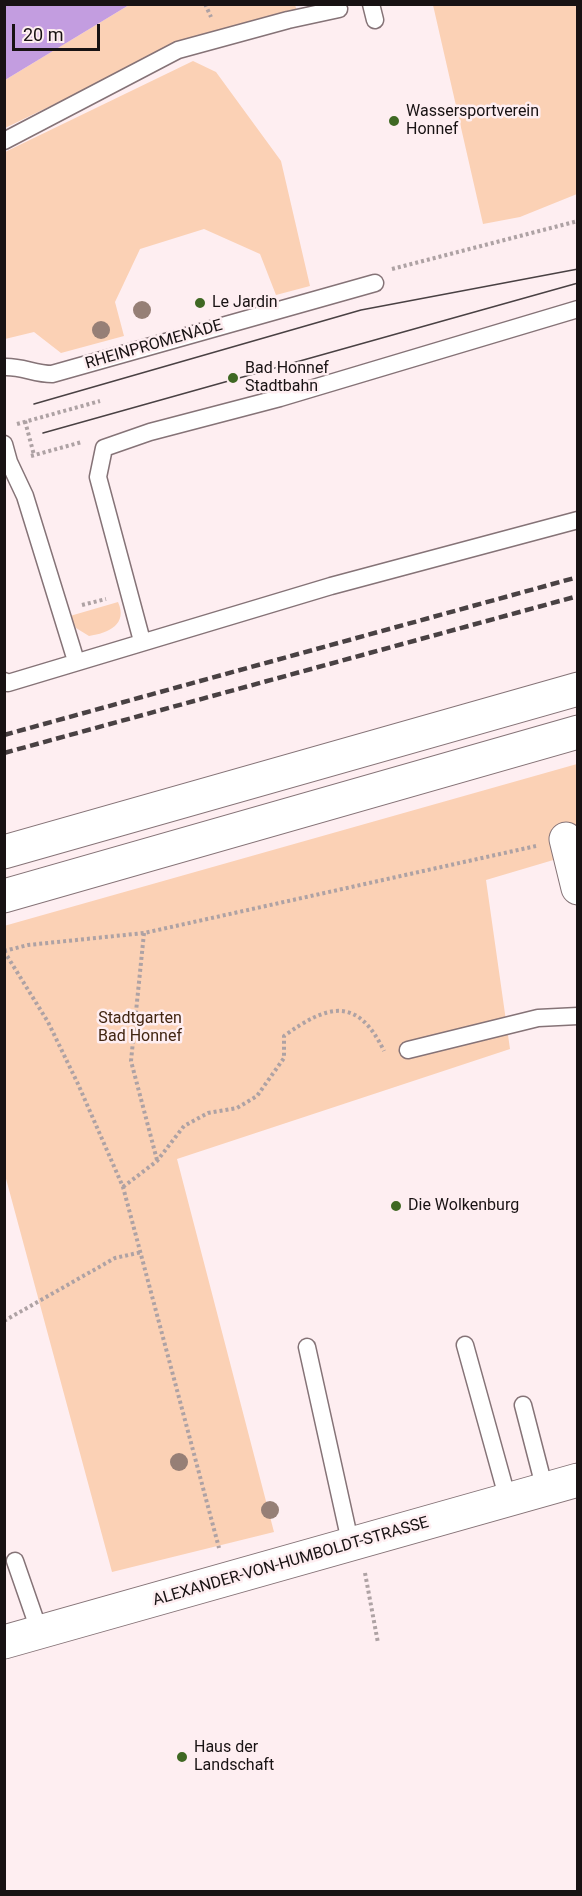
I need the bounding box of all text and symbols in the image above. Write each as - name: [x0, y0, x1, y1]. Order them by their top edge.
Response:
- scale bar: [15, 12, 104, 50]
- text: 20 m: [23, 24, 63, 45]
- place label: Wassersportverein Honnef: [406, 102, 539, 140]
- marker: Wassersportverein Honnef: [387, 114, 401, 128]
- place label: Le Jardin: [212, 293, 278, 313]
- marker: Le Jardin: [193, 296, 207, 310]
- street label: RHEINPROMENADE: [83, 316, 225, 374]
- place label: Bad Honnef Stadtbahn: [245, 359, 329, 397]
- marker: Bad Honnef Stadtbahn: [226, 371, 240, 385]
- park label: Stadtgarten Bad Honnef: [98, 1009, 182, 1047]
- place label: Die Wolkenburg: [408, 1196, 519, 1216]
- marker: Die Wolkenburg: [389, 1199, 403, 1213]
- street label: ALEXANDER-VON-HUMBOLDT-STRASSE: [151, 1513, 431, 1611]
- place label: Haus der Landschaft: [194, 1738, 274, 1776]
- marker: Haus der Landschaft: [175, 1750, 189, 1764]

